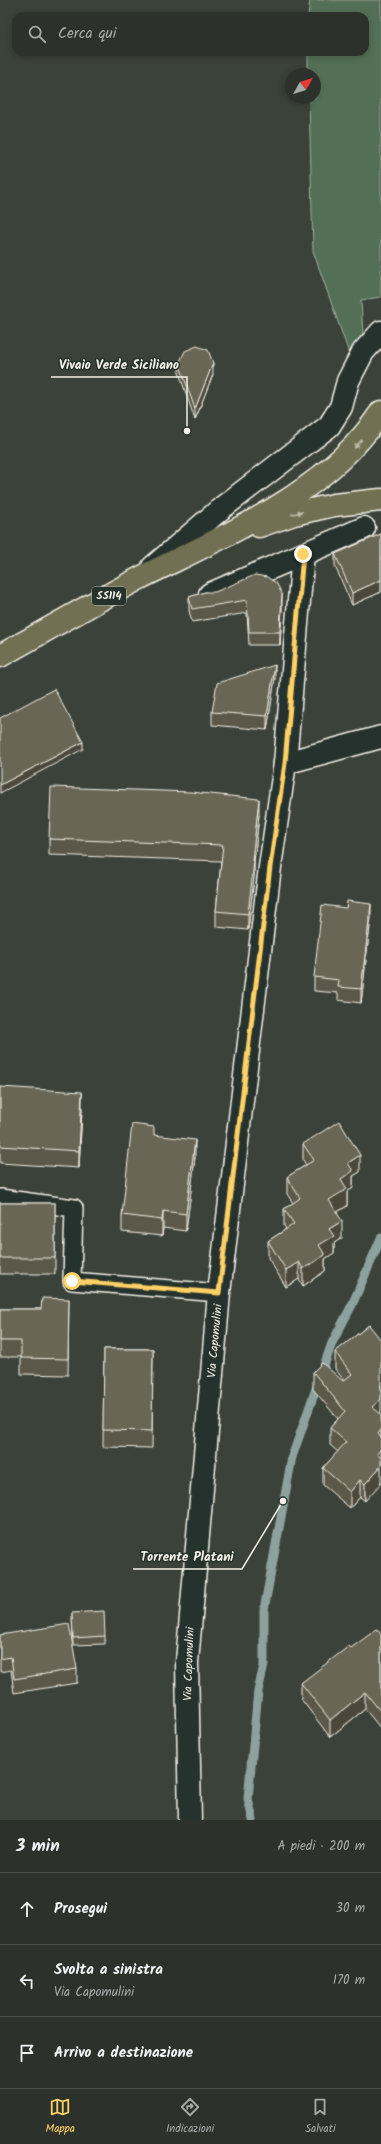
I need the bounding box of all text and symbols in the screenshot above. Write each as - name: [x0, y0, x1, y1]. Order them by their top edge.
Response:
- search box: [12, 12, 369, 56]
- text: Cerca qui: [58, 22, 116, 46]
- icon: search: [26, 23, 48, 45]
- north arrow: [285, 68, 321, 104]
- callout: Vivaio Verde Siciliano: [51, 352, 187, 377]
- text: Vivaio Verde Siciliano: [59, 355, 179, 376]
- one-way arrow: [353, 438, 362, 449]
- one-way arrow: [291, 510, 304, 516]
- route end: [294, 545, 312, 563]
- road number: SS114: [92, 587, 126, 605]
- route start: [63, 1272, 81, 1290]
- street label: Via Capomulini: [202, 1302, 228, 1379]
- callout: Torrente Platani: [133, 1544, 242, 1569]
- text: Torrente Platani: [140, 1547, 234, 1568]
- street label: Via Capomulini: [178, 1626, 200, 1701]
- text: 3 min: [16, 1833, 60, 1860]
- text: A piedi · 200 m: [278, 1836, 365, 1857]
- text: Prosegui: [54, 1897, 107, 1921]
- icon: ahead: [16, 1898, 38, 1920]
- text: 30 m: [336, 1898, 365, 1919]
- text: Svolta a sinistra: [54, 1958, 163, 1982]
- icon: left: [16, 1970, 38, 1992]
- text: 170 m: [333, 1970, 365, 1991]
- text: Via Capomulini: [54, 1982, 134, 2003]
- text: Arrivo a destinazione: [54, 2041, 193, 2065]
- icon: arrive: [16, 2042, 38, 2064]
- tab: Mappa: [45, 2096, 75, 2138]
- tab: Indicazioni: [166, 2096, 214, 2138]
- tab: Salvati: [305, 2096, 336, 2138]

